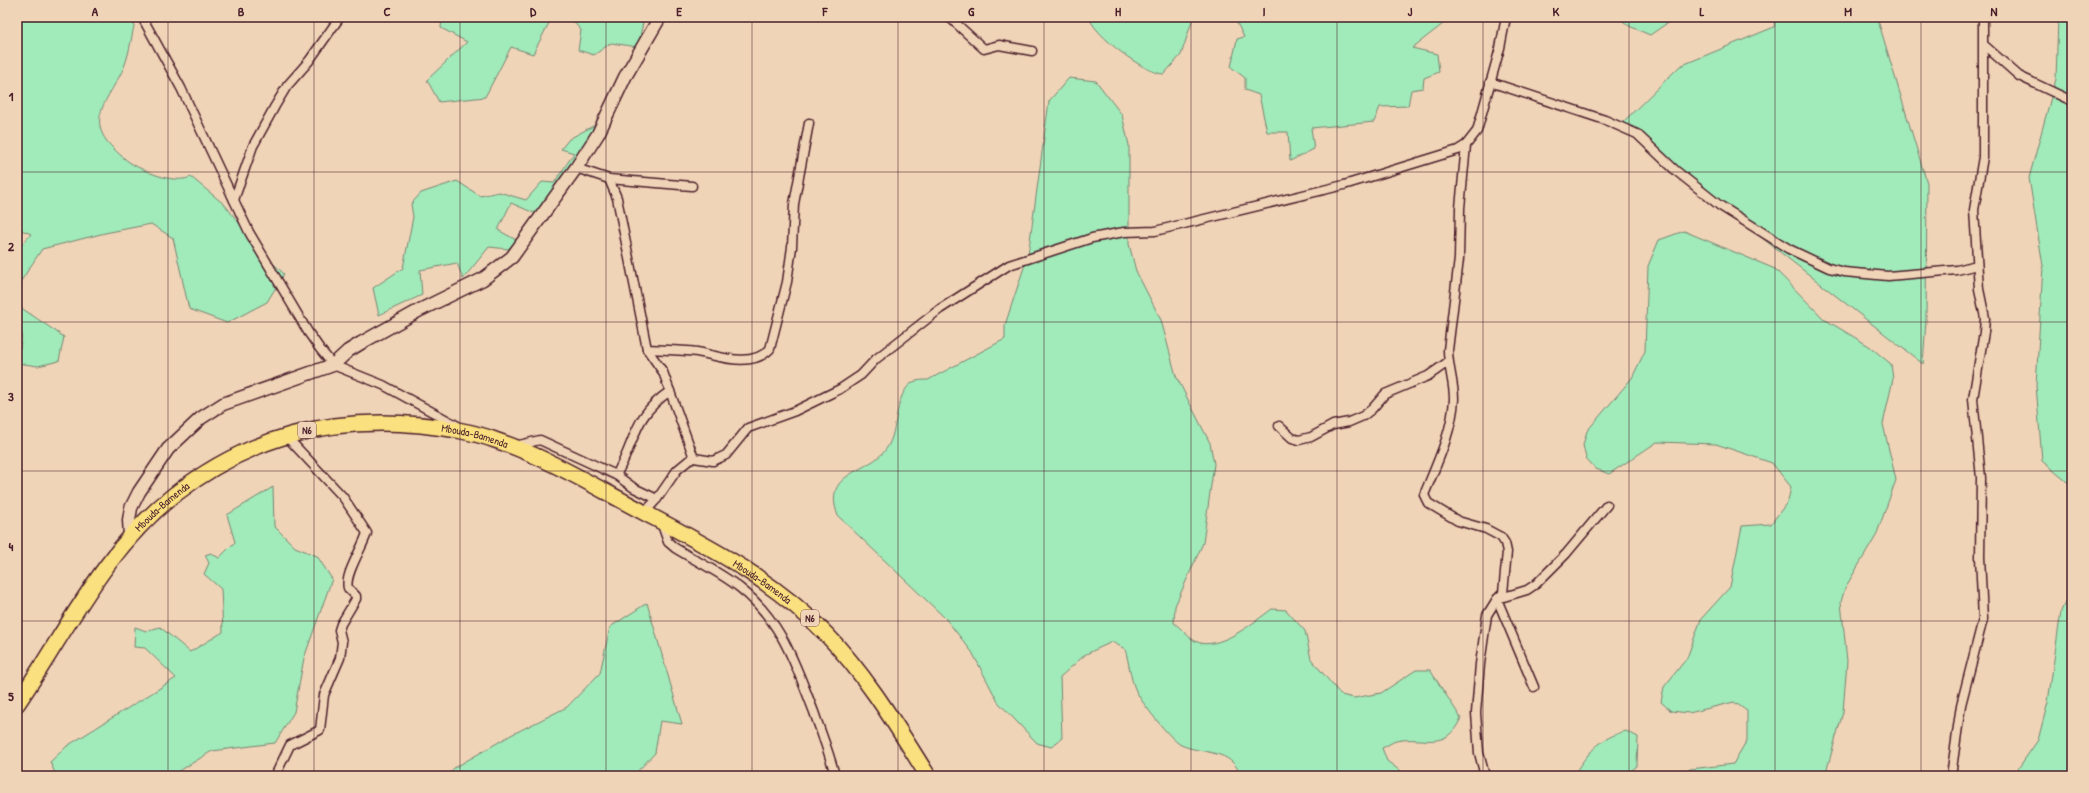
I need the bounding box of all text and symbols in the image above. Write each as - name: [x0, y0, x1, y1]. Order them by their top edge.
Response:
- text: A: [92, 2, 99, 20]
- text: B: [238, 2, 245, 20]
- text: C: [383, 2, 391, 20]
- text: D: [530, 2, 537, 20]
- text: E: [676, 2, 682, 20]
- text: F: [822, 2, 829, 20]
- text: G: [968, 2, 975, 20]
- text: H: [1115, 2, 1121, 20]
- text: I: [1262, 2, 1266, 20]
- text: J: [1408, 2, 1413, 20]
- text: K: [1553, 2, 1560, 20]
- text: L: [1700, 2, 1705, 20]
- text: M: [1844, 2, 1852, 20]
- text: N: [1991, 2, 1998, 20]
- text: 1: [9, 87, 14, 105]
- text: 2: [8, 237, 15, 255]
- text: 3: [8, 387, 14, 405]
- street label: Mbouda-Bamenda: [440, 421, 511, 451]
- road number: N6: [298, 422, 316, 438]
- street label: Mbouda-Bamenda: [132, 478, 193, 534]
- text: 4: [9, 537, 14, 555]
- street label: Mbouda-Bamenda: [730, 556, 795, 607]
- road number: N6: [801, 610, 819, 626]
- text: 5: [8, 687, 14, 705]

